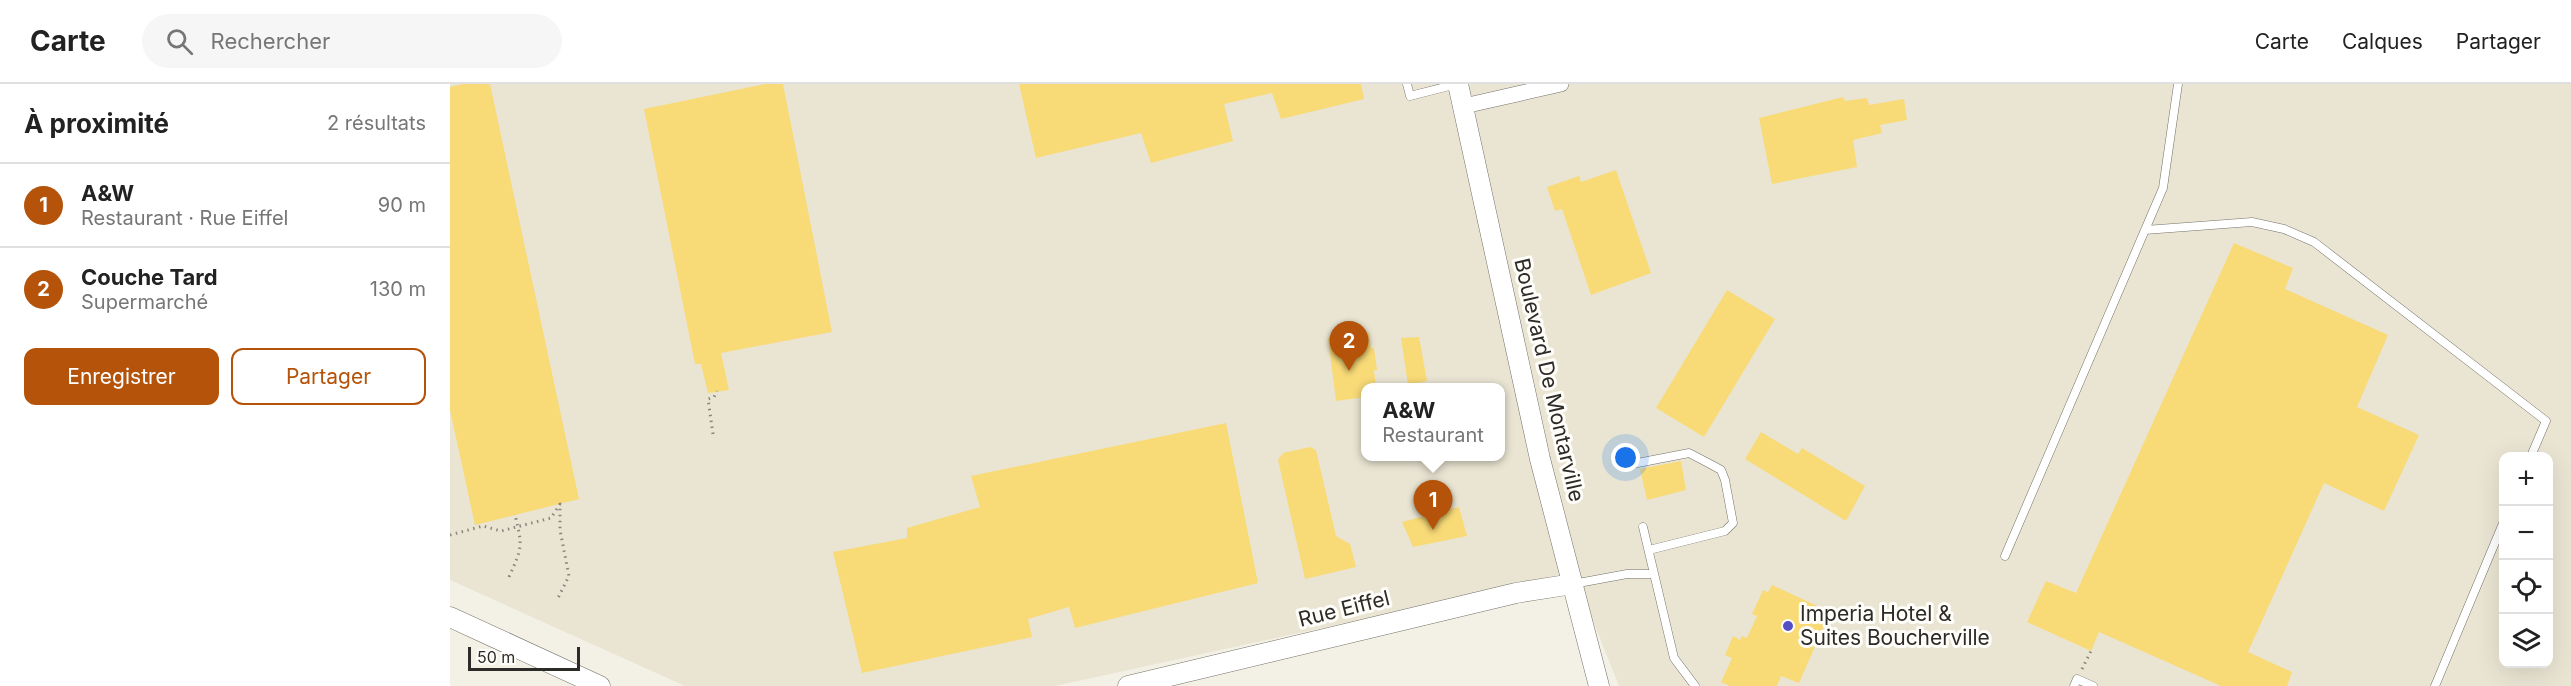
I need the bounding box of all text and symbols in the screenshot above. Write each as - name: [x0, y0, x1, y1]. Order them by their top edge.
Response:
- search box: [142, 14, 562, 68]
- text: Carte: [30, 24, 106, 58]
- icon: search: [163, 25, 196, 58]
- text: Rechercher: [211, 28, 330, 54]
- text: Carte: [2255, 29, 2309, 54]
- text: Calques: [2342, 29, 2423, 54]
- text: Partager: [2456, 29, 2541, 54]
- text: À proximité: [24, 108, 169, 139]
- text: 2 résultats: [327, 111, 426, 135]
- text: A&W: [81, 180, 134, 206]
- text: 1: [39, 193, 48, 217]
- text: 90 m: [378, 193, 426, 217]
- text: Restaurant · Rue Eiffel: [81, 206, 288, 230]
- street label: Boulevard De Montarville: [1509, 256, 1590, 504]
- text: Couche Tard: [81, 264, 218, 290]
- text: 2: [37, 277, 50, 301]
- text: 130 m: [370, 277, 426, 301]
- text: Supermarché: [81, 290, 208, 314]
- pin: 2: [1330, 322, 1368, 371]
- button: Enregistrer: [24, 348, 219, 405]
- button: Partager: [231, 348, 426, 405]
- popup: [1361, 383, 1505, 461]
- text: A&W: [1382, 397, 1435, 423]
- text: Restaurant: [1382, 423, 1484, 447]
- your location: [1611, 443, 1640, 472]
- map controls: [2499, 452, 2553, 668]
- button: +: [2499, 452, 2553, 506]
- pin: 1: [1414, 480, 1452, 530]
- button: −: [2499, 506, 2553, 560]
- button: locate: [2499, 560, 2553, 614]
- street label: Rue Eiffel: [1296, 585, 1392, 632]
- place label: Imperia Hotel & Suites Boucherville: [1800, 601, 1990, 650]
- button: layers: [2499, 614, 2553, 668]
- marker: Imperia Hotel & Suites Boucherville: [1781, 619, 1795, 633]
- scale bar: [468, 644, 580, 672]
- text: 50 m: [477, 647, 515, 667]

